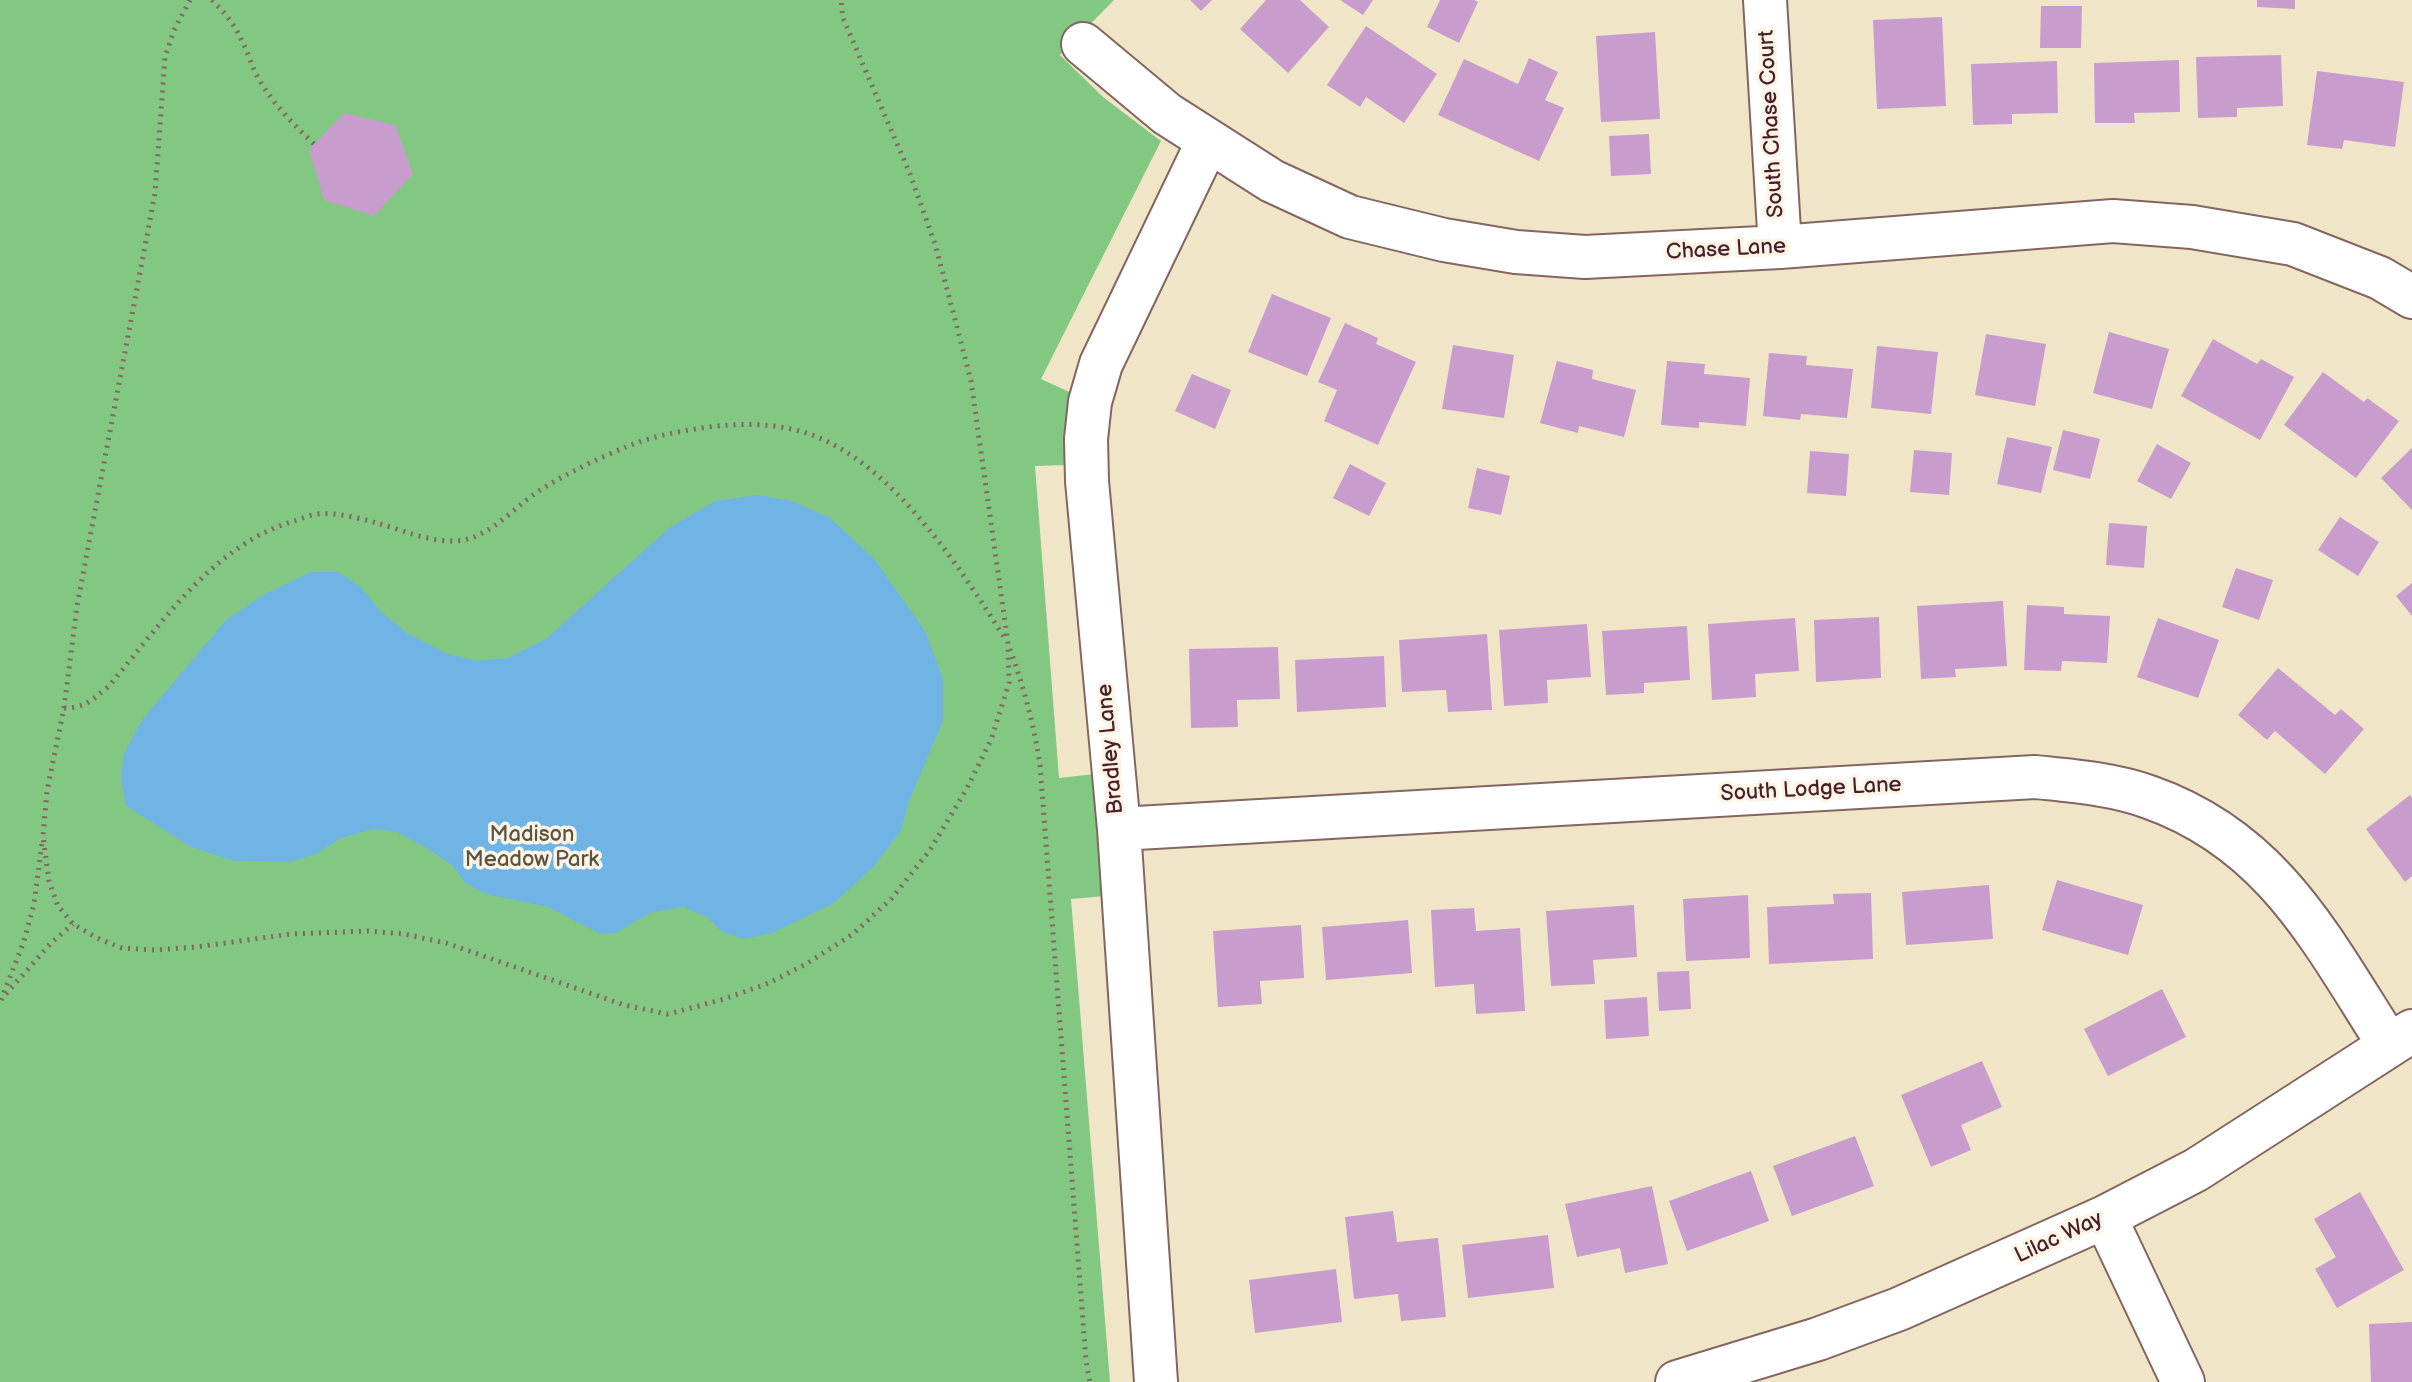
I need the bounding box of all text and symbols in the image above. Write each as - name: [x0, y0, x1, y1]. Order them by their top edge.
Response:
- street label: South Chase Court: [1754, 29, 1790, 219]
- street label: Chase Lane: [1665, 234, 1787, 266]
- street label: Bradley Lane: [1092, 683, 1130, 815]
- street label: South Lodge Lane: [1720, 772, 1902, 808]
- park label: Madison Meadow Park: [465, 822, 599, 874]
- street label: Lilac Way: [2011, 1206, 2107, 1270]

